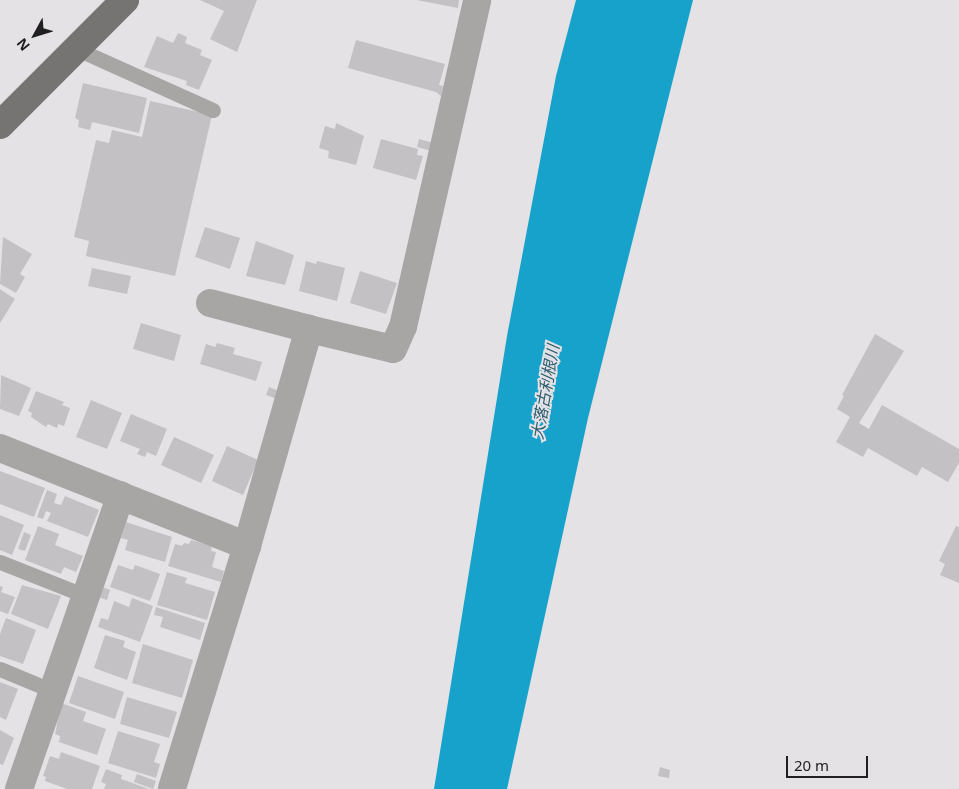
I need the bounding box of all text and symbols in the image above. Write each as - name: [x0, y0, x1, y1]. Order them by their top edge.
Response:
- north arrow: [10, 10, 60, 60]
- text: N: [12, 34, 34, 55]
- water label: 大落古利根川: [527, 343, 563, 441]
- scale bar: [789, 746, 872, 778]
- text: 20 m: [794, 755, 829, 775]

